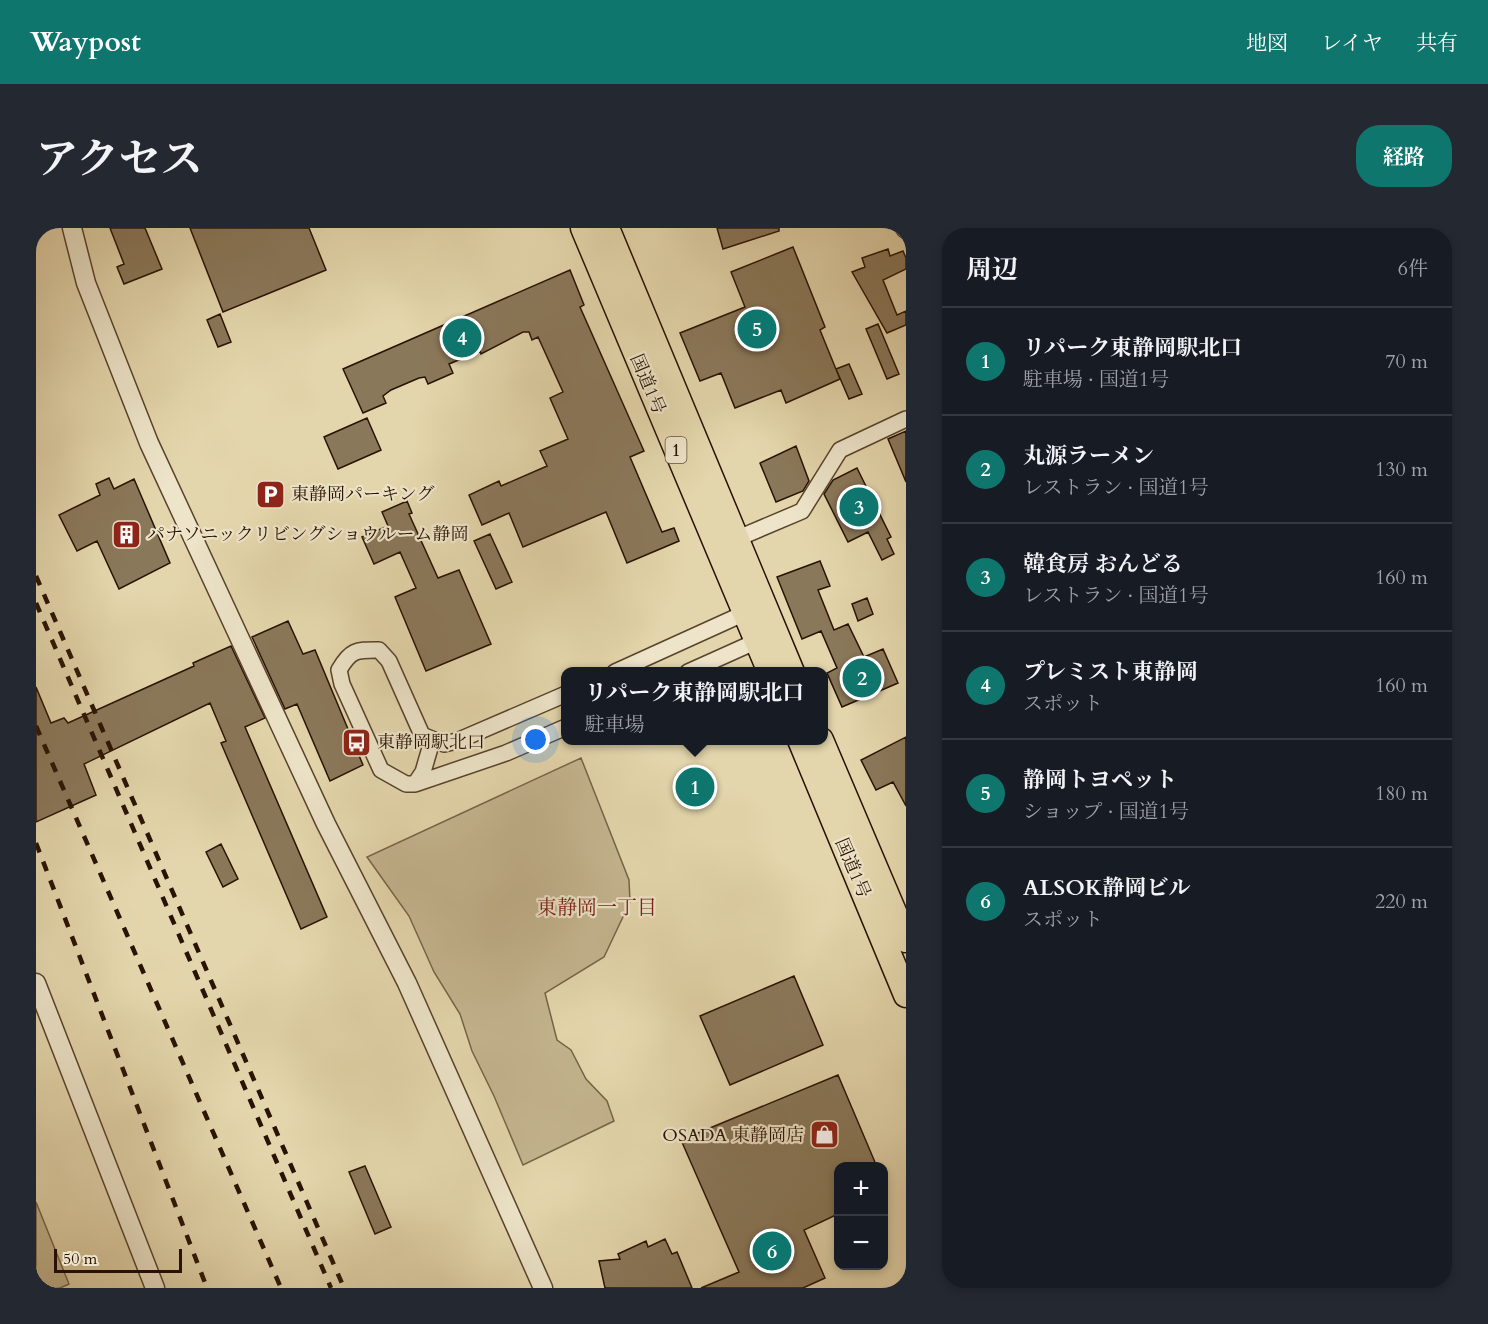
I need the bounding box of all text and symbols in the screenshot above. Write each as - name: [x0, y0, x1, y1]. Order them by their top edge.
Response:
- text: Waypost: [30, 23, 141, 61]
- text: 地図: [1246, 29, 1288, 58]
- text: レイヤ: [1321, 29, 1383, 58]
- text: 共有: [1416, 29, 1458, 58]
- button: 経路: [1356, 125, 1452, 187]
- text: アクセス: [36, 131, 203, 188]
- text: 周辺: [966, 252, 1018, 287]
- text: 6件: [1398, 255, 1428, 282]
- pin: 5: [738, 306, 776, 352]
- pin: 4: [442, 316, 482, 360]
- text: リパーク東静岡駅北口: [1023, 333, 1242, 363]
- text: 1: [980, 348, 991, 375]
- text: 70 m: [1385, 348, 1428, 375]
- street label: 国道1号: [624, 350, 671, 418]
- text: 駐車場 · 国道1号: [1023, 366, 1169, 393]
- road number: 1: [666, 437, 686, 463]
- text: 丸源ラーメン: [1023, 441, 1154, 471]
- text: 2: [980, 456, 991, 483]
- text: 130 m: [1375, 456, 1428, 483]
- text: レストラン · 国道1号: [1023, 474, 1208, 501]
- parking icon: 東静岡パーキング: [254, 478, 286, 510]
- place label: 東静岡パーキング: [291, 482, 434, 507]
- pin: 3: [840, 484, 878, 530]
- building icon: パナソニックリビングショウルーム静岡: [110, 518, 142, 550]
- place label: パナソニックリビングショウルーム静岡: [147, 522, 468, 547]
- text: 韓食房 おんどる: [1023, 549, 1183, 579]
- text: 3: [980, 564, 991, 591]
- text: 160 m: [1375, 564, 1428, 591]
- text: レストラン · 国道1号: [1023, 582, 1208, 609]
- pin: 2: [842, 656, 882, 700]
- text: プレミスト東静岡: [1023, 657, 1198, 687]
- popup: [561, 667, 828, 745]
- text: 4: [980, 672, 991, 699]
- text: 160 m: [1375, 672, 1428, 699]
- text: リパーク東静岡駅北口: [585, 678, 804, 708]
- text: スポット: [1023, 690, 1103, 717]
- text: 駐車場: [585, 711, 645, 738]
- your location: [521, 725, 550, 754]
- bus stop icon: 東静岡駅北口: [340, 726, 372, 758]
- place label: 東静岡駅北口: [377, 730, 485, 755]
- pin: 1: [676, 764, 714, 810]
- text: 静岡トヨペット: [1023, 765, 1177, 795]
- text: 5: [980, 780, 991, 807]
- text: 180 m: [1375, 780, 1428, 807]
- text: ショップ · 国道1号: [1023, 798, 1189, 825]
- street label: 国道1号: [829, 834, 876, 902]
- text: ALSOK静岡ビル: [1023, 873, 1191, 903]
- text: 6: [980, 888, 991, 915]
- text: 220 m: [1375, 888, 1428, 915]
- district label: 東静岡一丁目: [537, 894, 657, 921]
- text: スポット: [1023, 906, 1103, 933]
- shop icon: OSADA 東静岡店: [809, 1119, 841, 1151]
- place label: OSADA 東静岡店: [662, 1123, 804, 1148]
- map controls: [834, 1162, 888, 1270]
- button: +: [834, 1162, 888, 1216]
- button: −: [834, 1216, 888, 1270]
- pin: 6: [752, 1228, 792, 1274]
- scale bar: [54, 1246, 182, 1274]
- text: 50 m: [63, 1248, 97, 1270]

